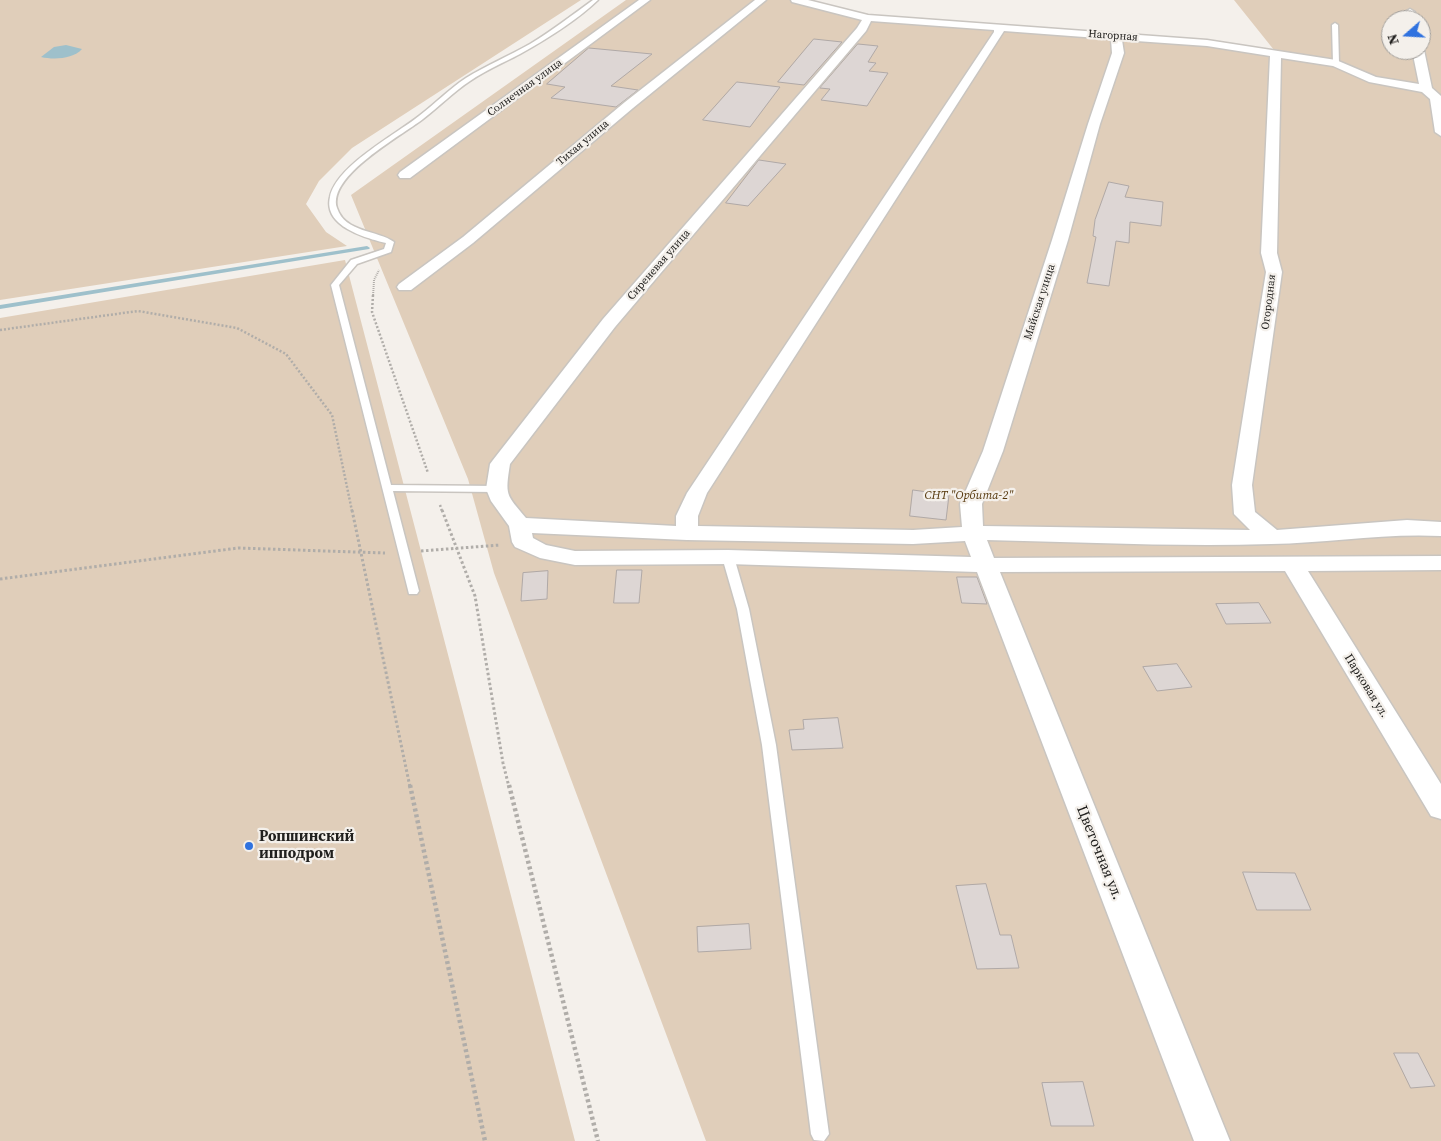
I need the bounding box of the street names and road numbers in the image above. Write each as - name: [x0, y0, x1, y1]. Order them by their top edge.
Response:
- street label: Нагорная: [1088, 28, 1138, 44]
- street label: Солнечная улица: [485, 56, 565, 120]
- street label: Тихая улица: [554, 117, 612, 169]
- street label: Сиреневая улица: [625, 227, 693, 303]
- street label: Майская улица: [1022, 263, 1058, 341]
- street label: Огородная: [1259, 274, 1279, 330]
- street label: Парковая ул.: [1341, 651, 1391, 721]
- street label: Цветочная ул.: [1072, 803, 1126, 903]

